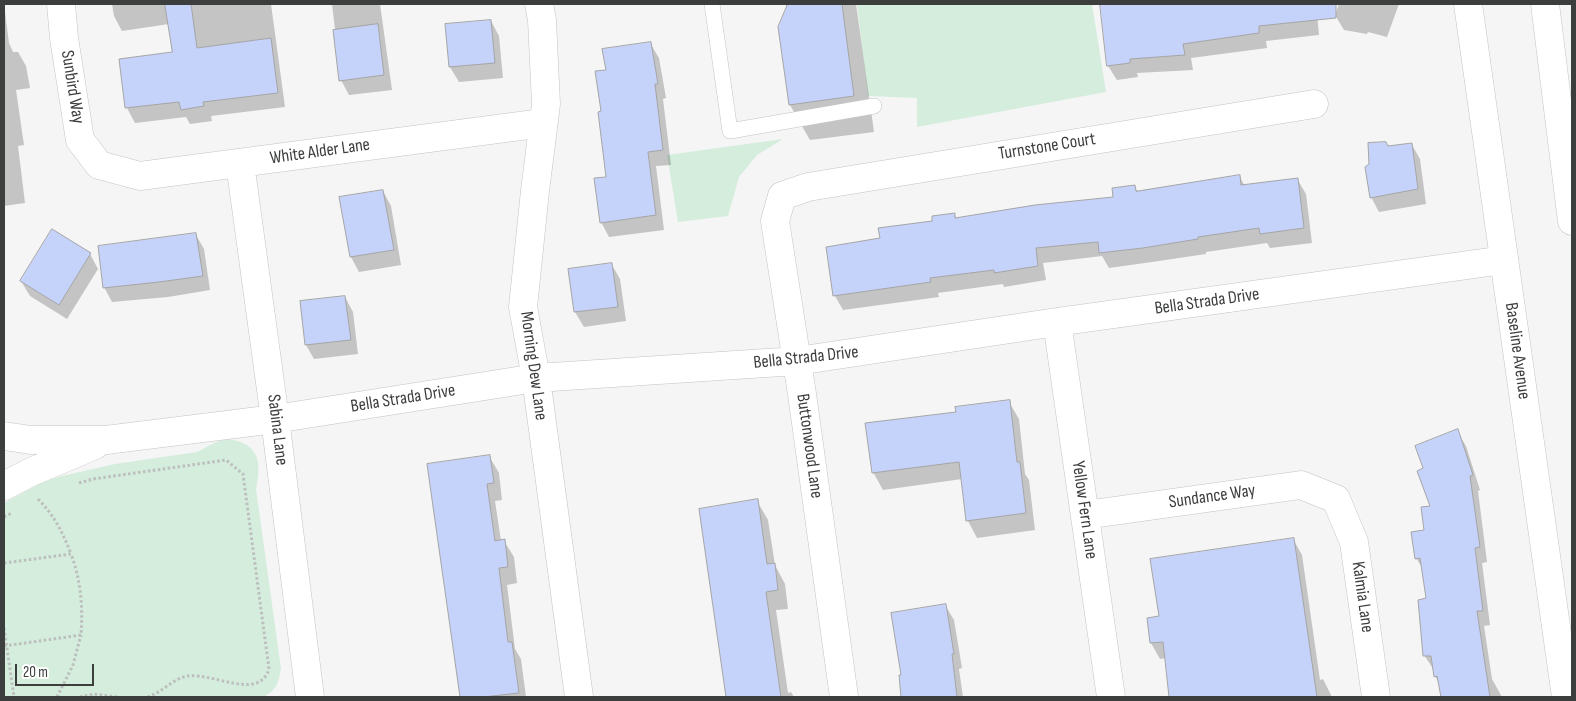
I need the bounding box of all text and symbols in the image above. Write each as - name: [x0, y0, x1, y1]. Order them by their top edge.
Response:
- street label: Sunbird Way: [56, 49, 88, 125]
- street label: Turnstone Court: [997, 129, 1097, 165]
- street label: White Alder Lane: [269, 134, 371, 170]
- street label: Bella Strada Drive: [1153, 284, 1261, 320]
- street label: Baseline Avenue: [1500, 301, 1534, 401]
- street label: Morning Dew Lane: [515, 310, 551, 422]
- street label: Bella Strada Drive: [752, 342, 860, 374]
- street label: Bella Strada Drive: [349, 380, 457, 418]
- street label: Buttonwood Lane: [791, 392, 827, 500]
- street label: Sabina Lane: [262, 393, 292, 467]
- street label: Yellow Fern Lane: [1066, 460, 1102, 560]
- street label: Sundance Way: [1167, 480, 1257, 514]
- street label: Kalmia Lane: [1346, 560, 1378, 634]
- scale bar: [18, 654, 96, 686]
- text: 20 m: [23, 663, 48, 682]

